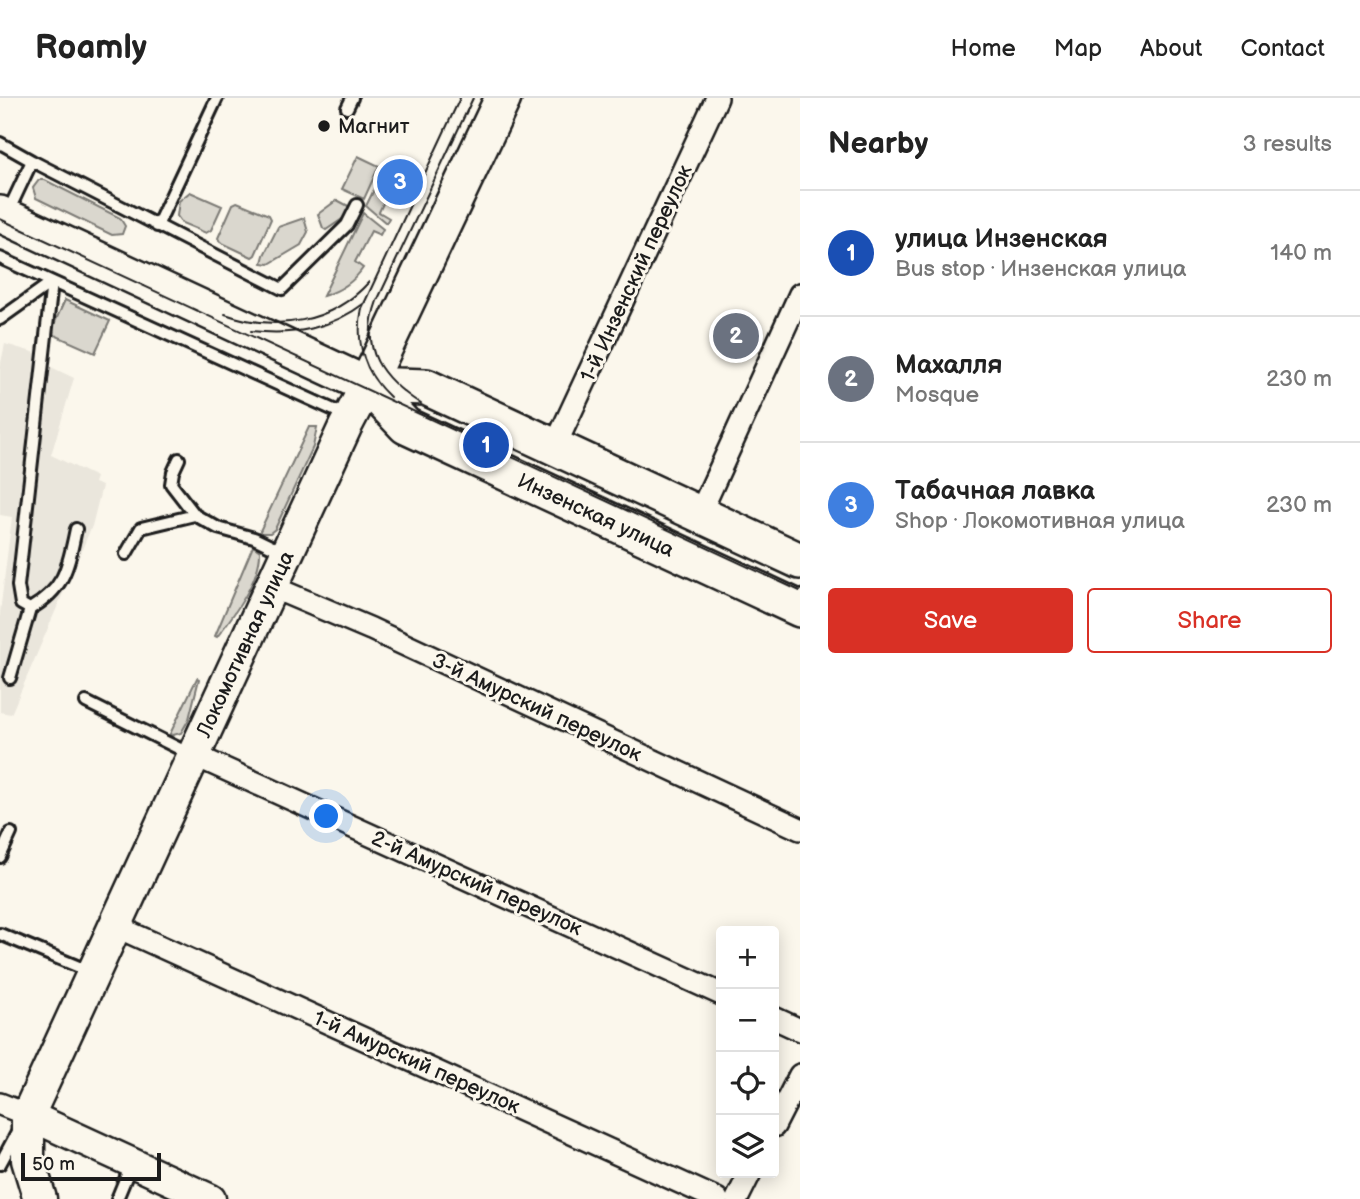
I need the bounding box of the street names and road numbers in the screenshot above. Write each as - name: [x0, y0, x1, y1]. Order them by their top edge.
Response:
- street label: 1-й Инзенский переулок: [575, 161, 698, 386]
- street label: Инзенская улица: [513, 468, 679, 563]
- street label: Локомотивная улица: [191, 547, 300, 742]
- street label: 3-й Амурский переулок: [428, 648, 646, 767]
- street label: 2-й Амурский переулок: [368, 826, 586, 941]
- street label: 1-й Амурский переулок: [310, 1006, 524, 1119]

